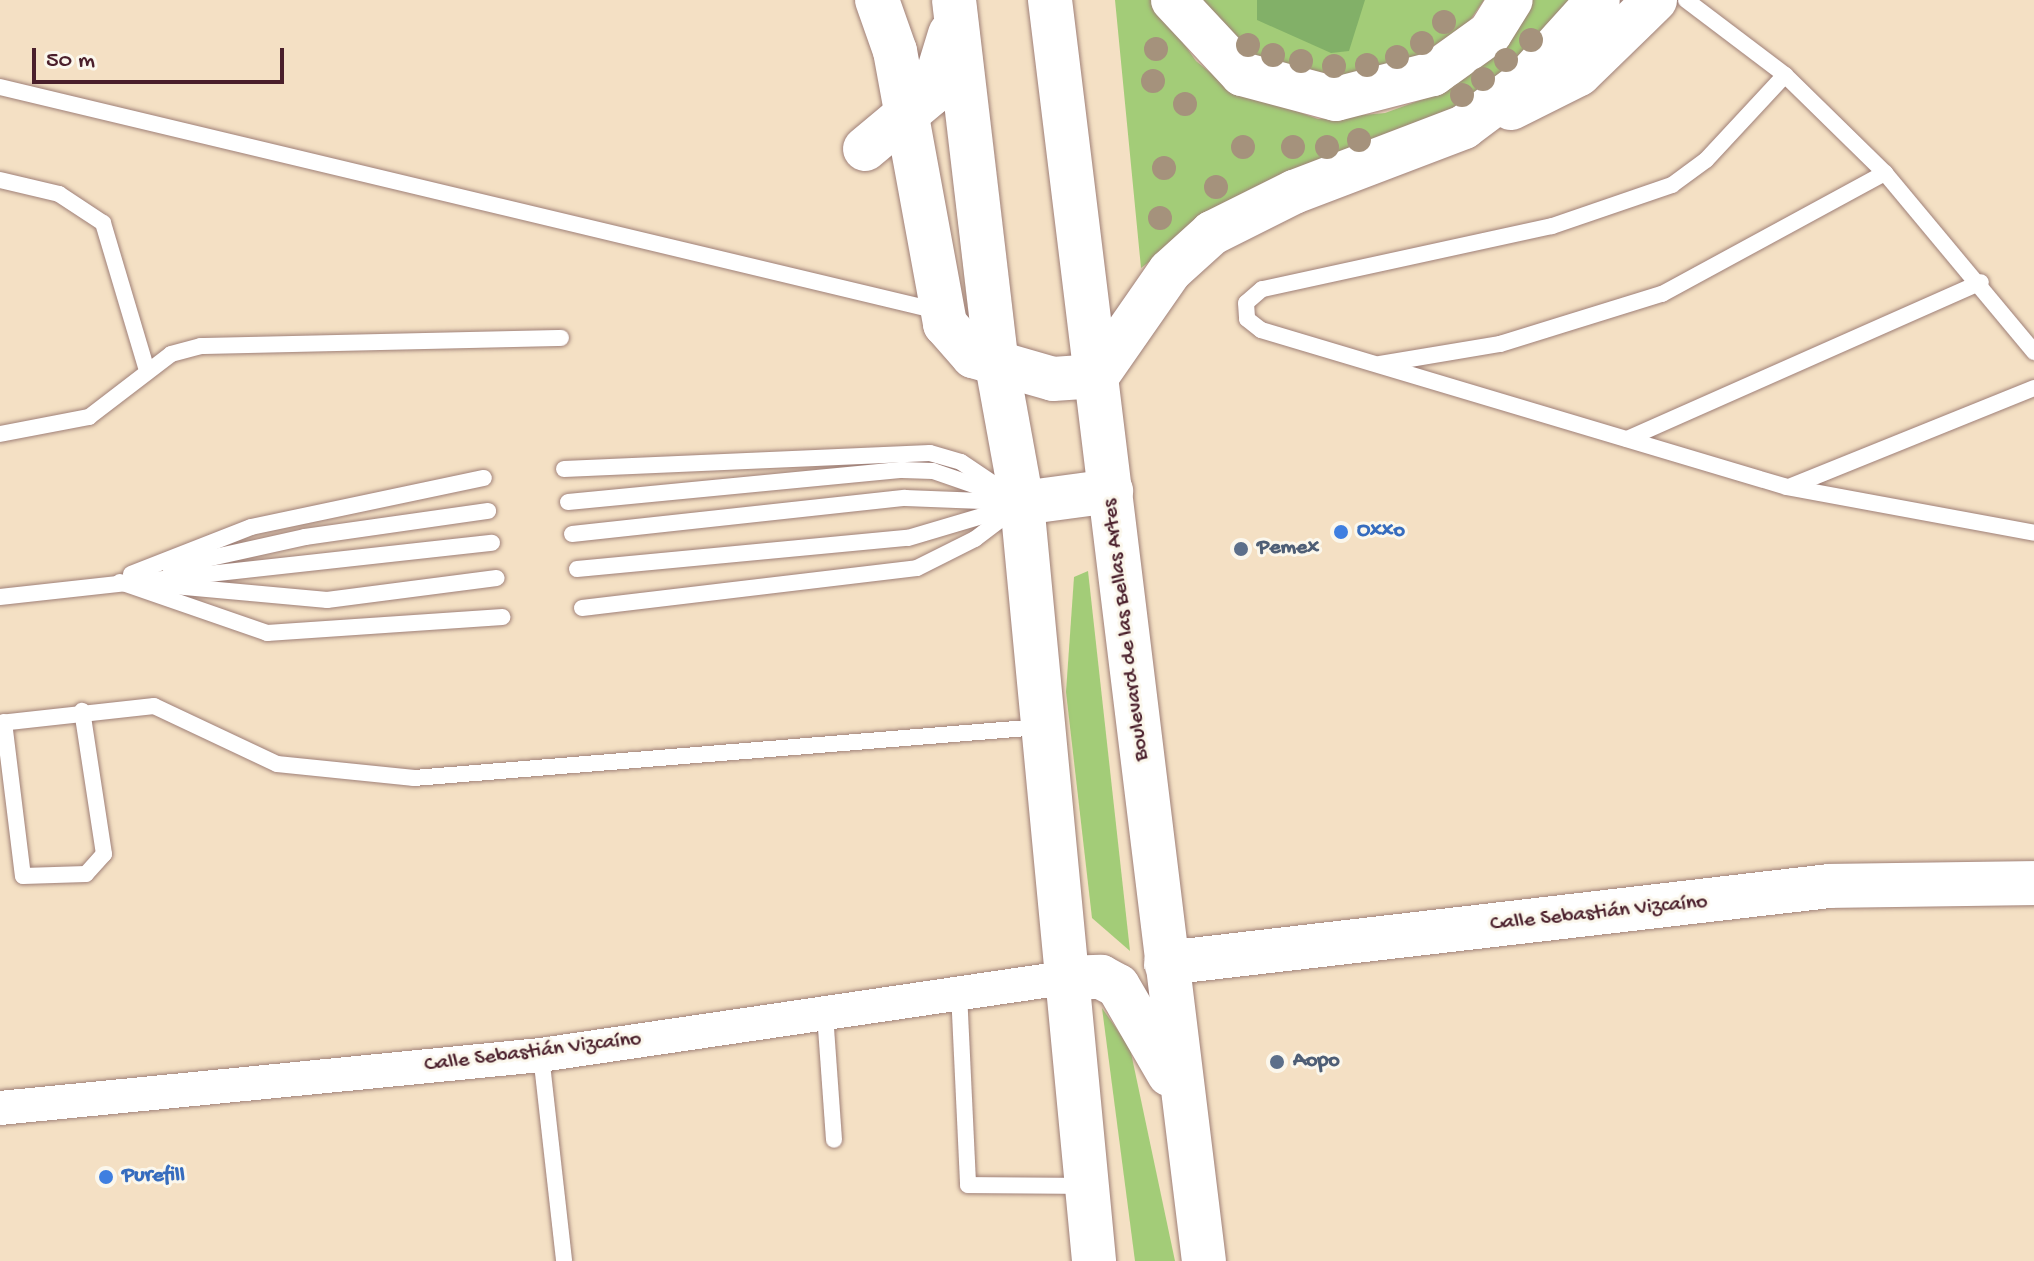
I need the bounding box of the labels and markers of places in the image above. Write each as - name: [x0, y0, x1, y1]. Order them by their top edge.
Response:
- place label: Oxxo: [1357, 519, 1405, 545]
- marker: Oxxo: [1332, 523, 1350, 541]
- place label: Pemex: [1257, 536, 1319, 562]
- marker: Pemex: [1232, 540, 1250, 558]
- place label: Aopo: [1293, 1049, 1340, 1075]
- marker: Aopo: [1268, 1053, 1286, 1071]
- place label: Purefill: [122, 1164, 185, 1190]
- marker: Purefill: [97, 1168, 115, 1186]

